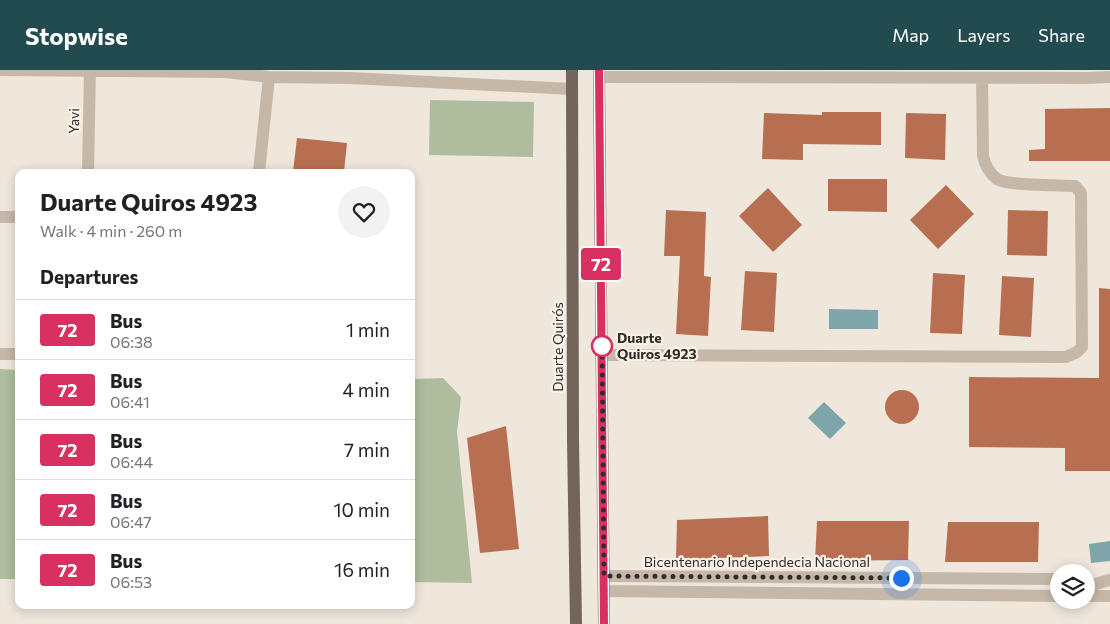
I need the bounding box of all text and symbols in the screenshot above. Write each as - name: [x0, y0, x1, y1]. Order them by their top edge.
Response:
- text: Stopwise: [25, 21, 128, 50]
- text: Map: [892, 24, 929, 46]
- text: Layers: [957, 24, 1010, 46]
- text: Share: [1038, 24, 1085, 46]
- street label: Yavi: [65, 108, 82, 134]
- button: heart: [338, 186, 390, 238]
- text: Duarte Quiros 4923: [40, 187, 257, 216]
- text: Walk · 4 min · 260 m: [40, 221, 182, 240]
- line badge: 72: [578, 248, 624, 280]
- text: 72: [591, 253, 611, 275]
- text: Departures: [40, 265, 138, 288]
- street label: Duarte Quirós: [549, 302, 566, 392]
- text: Bus: [110, 309, 142, 332]
- text: 1 min: [346, 318, 390, 341]
- text: 72: [57, 319, 78, 341]
- place label: Duarte Quiros 4923: [617, 329, 697, 362]
- text: 06:38: [110, 332, 153, 351]
- marker: Duarte Quiros 4923: [591, 335, 613, 357]
- text: Bus: [110, 369, 142, 392]
- text: 4 min: [343, 378, 390, 401]
- text: 72: [57, 379, 78, 401]
- text: 06:41: [110, 392, 150, 411]
- text: Bus: [110, 429, 142, 452]
- text: 7 min: [344, 438, 390, 461]
- text: 72: [57, 439, 78, 461]
- text: 06:44: [110, 452, 153, 471]
- text: Bus: [110, 489, 142, 512]
- text: 10 min: [333, 498, 390, 521]
- text: 72: [57, 499, 78, 521]
- text: 06:47: [110, 512, 152, 531]
- text: Bus: [110, 549, 142, 572]
- street label: Bicentenario Independecia Nacional: [644, 553, 870, 570]
- text: 16 min: [334, 558, 390, 581]
- text: 72: [57, 559, 78, 581]
- map controls: [1050, 564, 1095, 609]
- button: layers: [1050, 564, 1095, 609]
- your location: [889, 566, 914, 591]
- text: 06:53: [110, 572, 152, 591]

